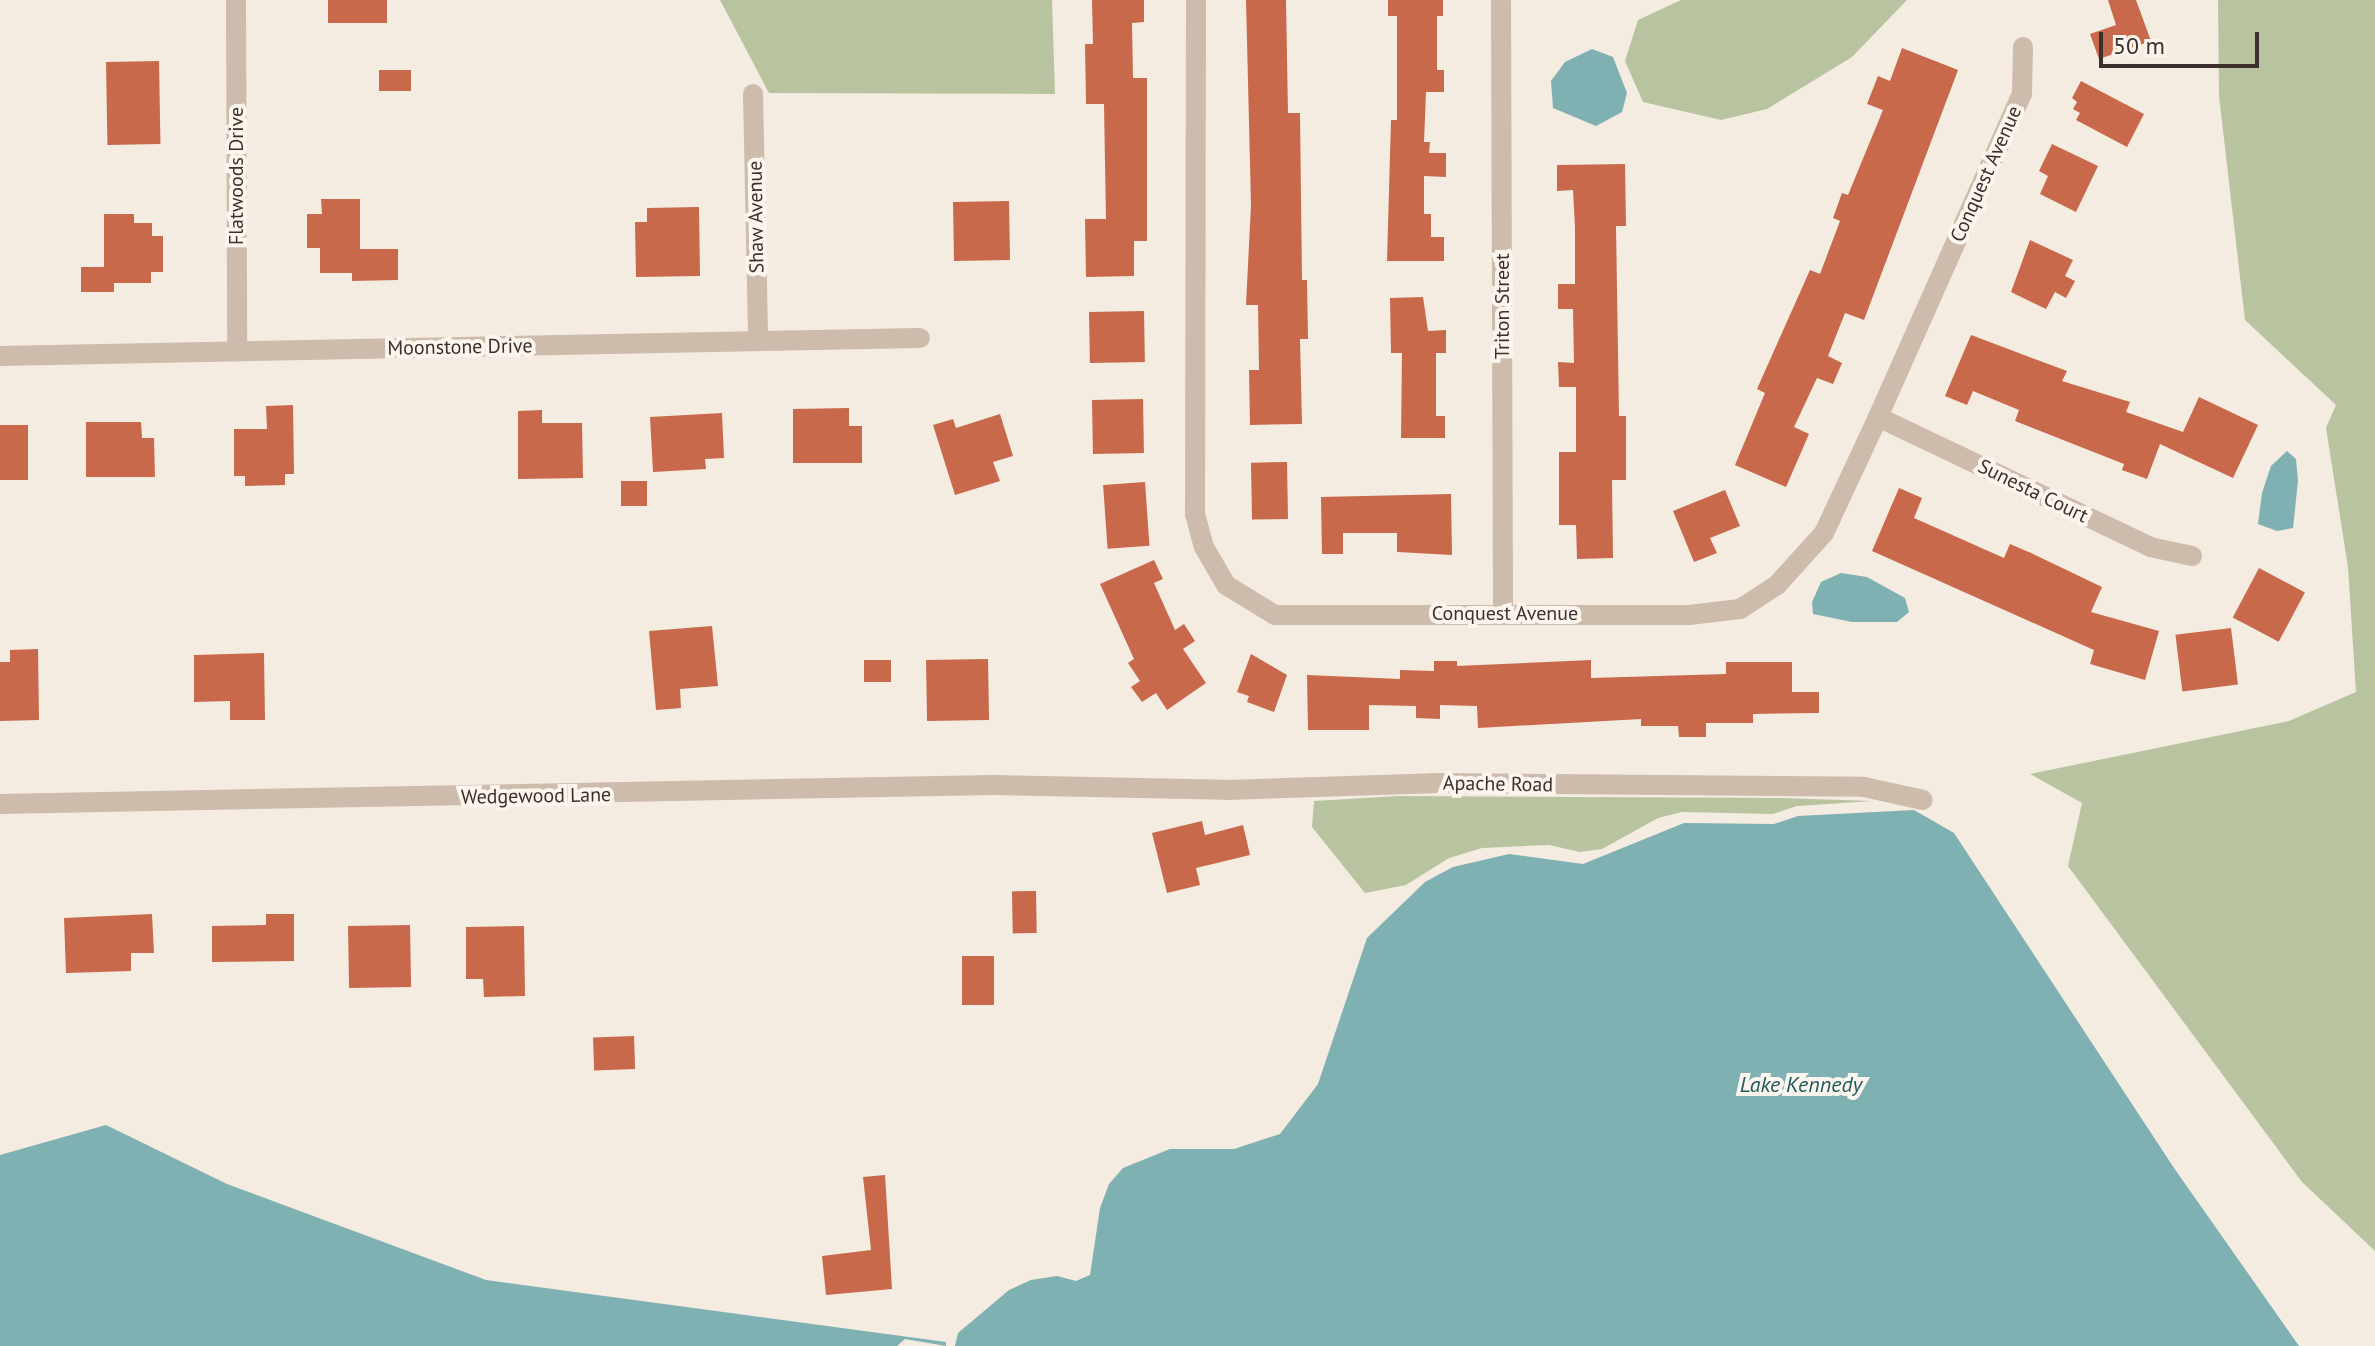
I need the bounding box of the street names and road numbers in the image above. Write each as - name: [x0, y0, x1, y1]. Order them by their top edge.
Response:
- street label: Conquest Avenue: [1945, 102, 2027, 246]
- street label: Flatwoods Drive: [224, 107, 248, 245]
- street label: Shaw Avenue: [743, 160, 769, 274]
- street label: Triton Street: [1490, 253, 1514, 359]
- street label: Moonstone Drive: [387, 334, 533, 360]
- street label: Sunesta Court: [1974, 454, 2092, 528]
- street label: Conquest Avenue: [1431, 601, 1579, 625]
- street label: Apache Road: [1443, 771, 1553, 797]
- street label: Wedgewood Lane: [461, 783, 611, 809]

